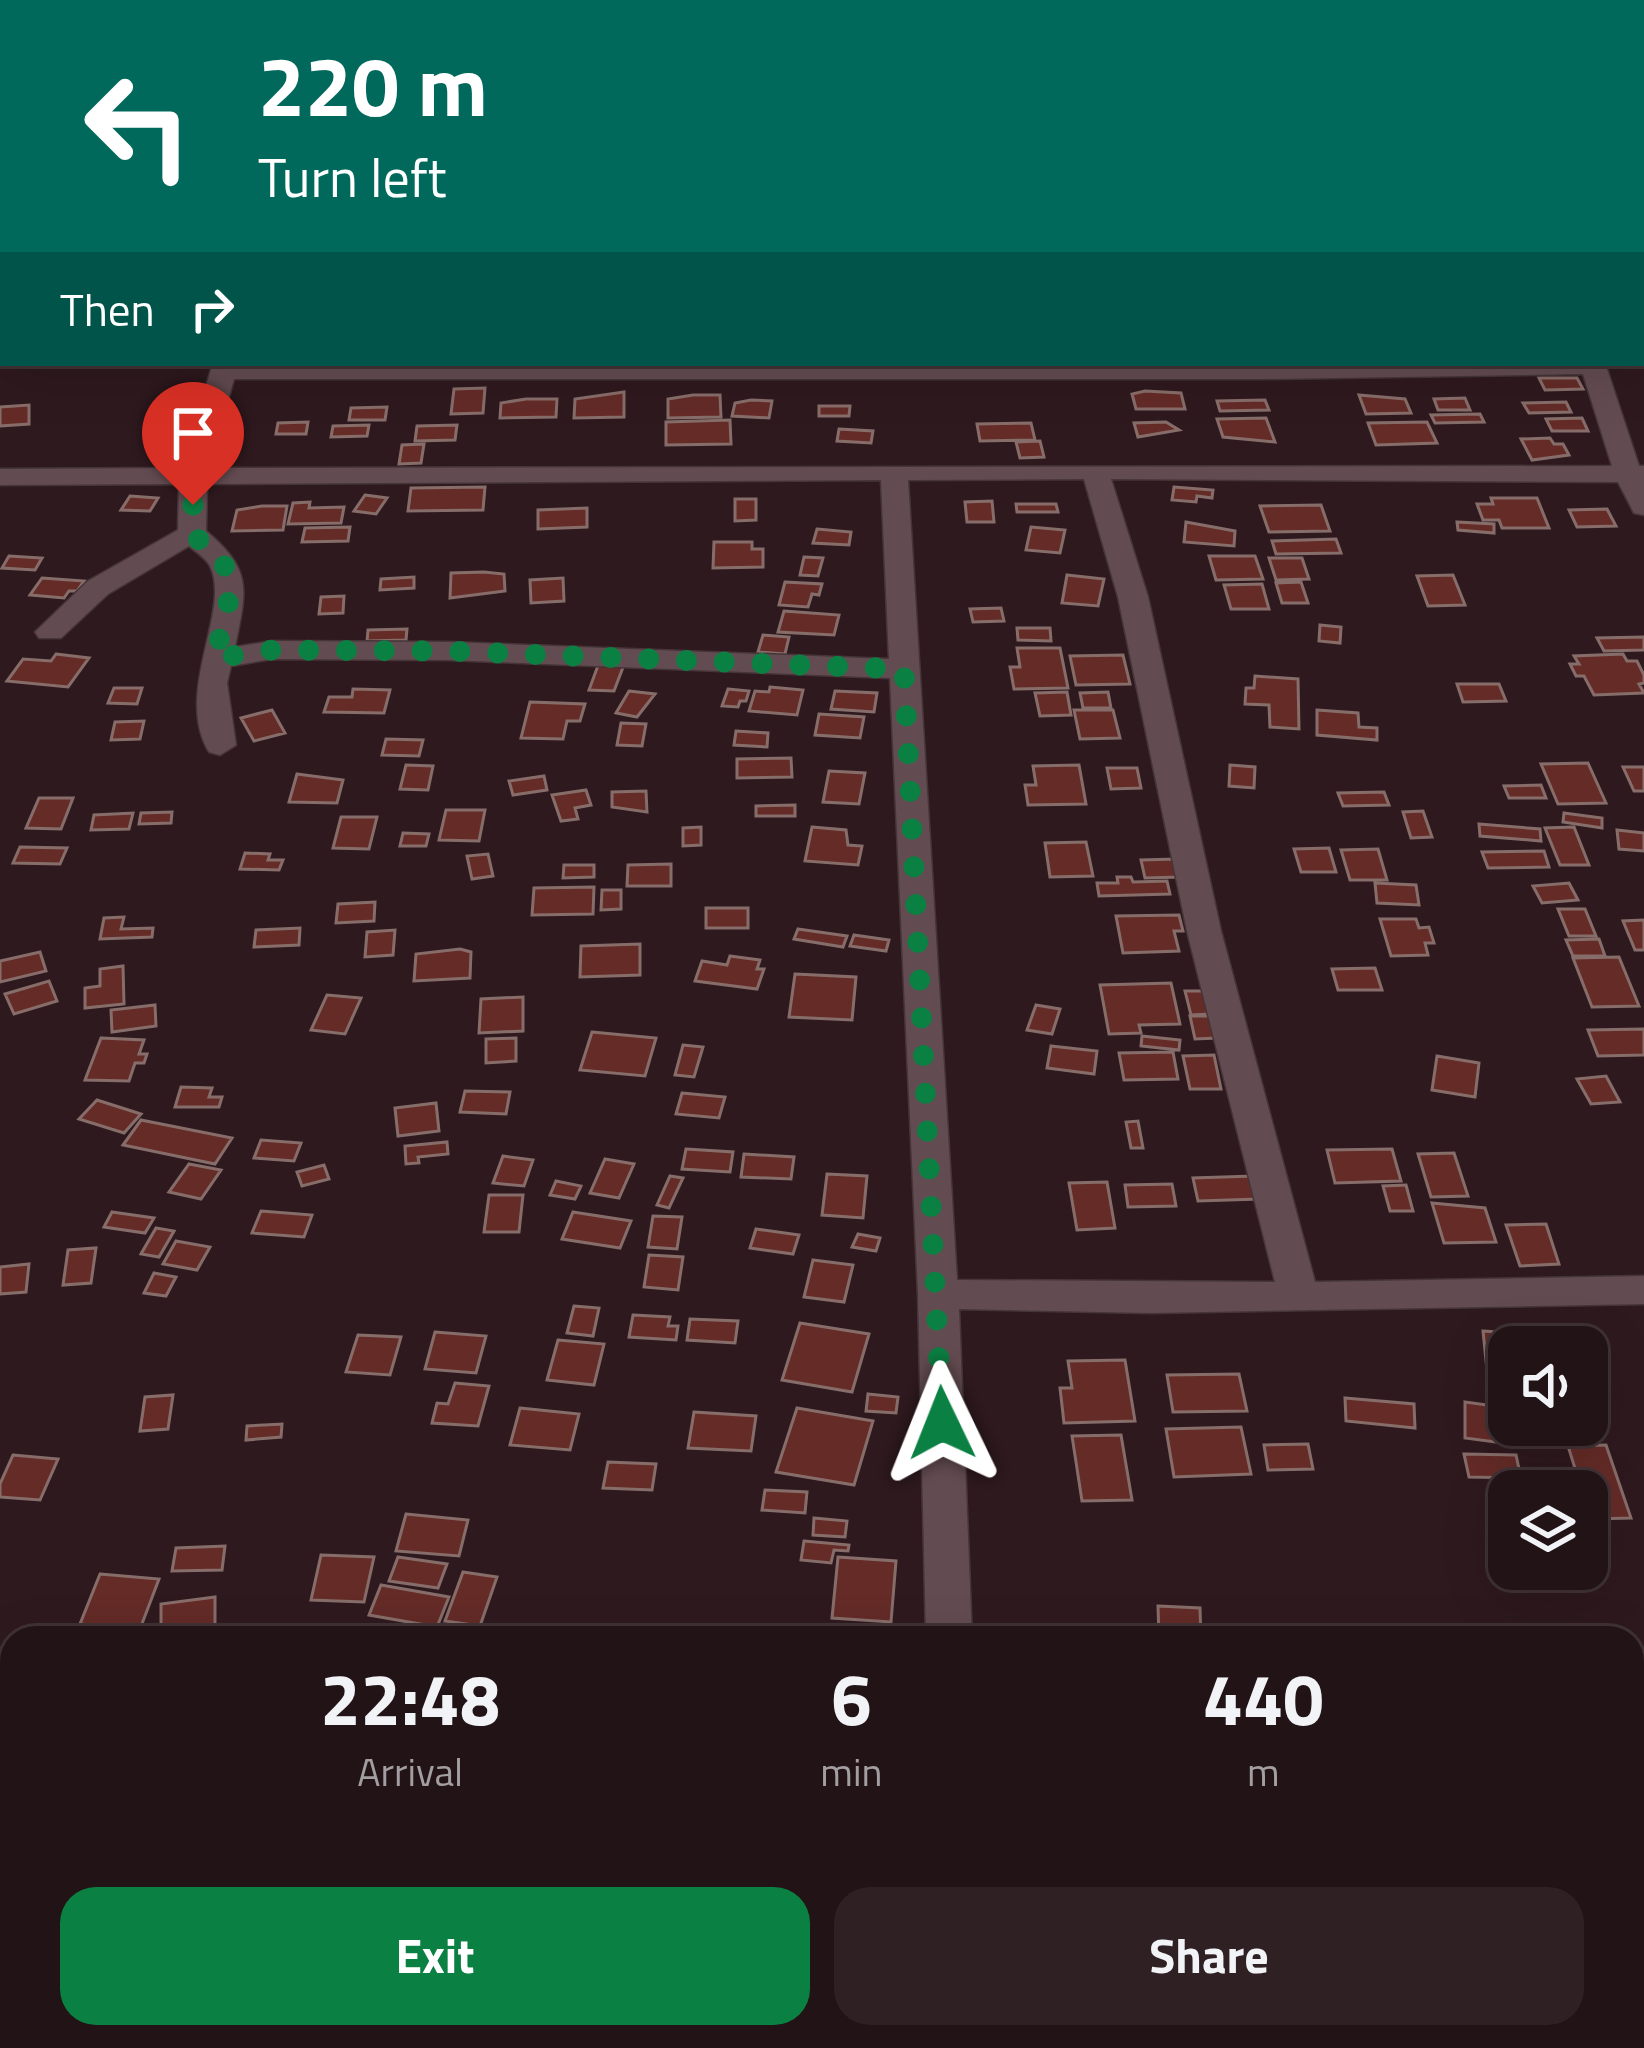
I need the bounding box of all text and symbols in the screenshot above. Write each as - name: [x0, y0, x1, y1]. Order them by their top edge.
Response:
- text: 220 m: [258, 21, 488, 149]
- icon: left: [60, 48, 216, 204]
- text: Turn left: [258, 136, 447, 218]
- text: Then: [60, 275, 155, 343]
- icon: right: [179, 276, 245, 342]
- pin: [142, 382, 244, 505]
- icon: arrive: [160, 400, 226, 466]
- map controls: [1488, 1326, 1608, 1590]
- button: sound: [1488, 1326, 1608, 1446]
- position arrow: [879, 1360, 1005, 1486]
- button: layers: [1488, 1470, 1608, 1590]
- text: 22:48: [320, 1643, 500, 1753]
- text: 6: [831, 1643, 872, 1753]
- text: 440: [1203, 1643, 1324, 1753]
- text: Arrival: [357, 1742, 463, 1801]
- text: min: [820, 1742, 882, 1801]
- text: m: [1247, 1742, 1279, 1801]
- button: Exit: [60, 1887, 810, 2025]
- button: Share: [834, 1887, 1584, 2025]

